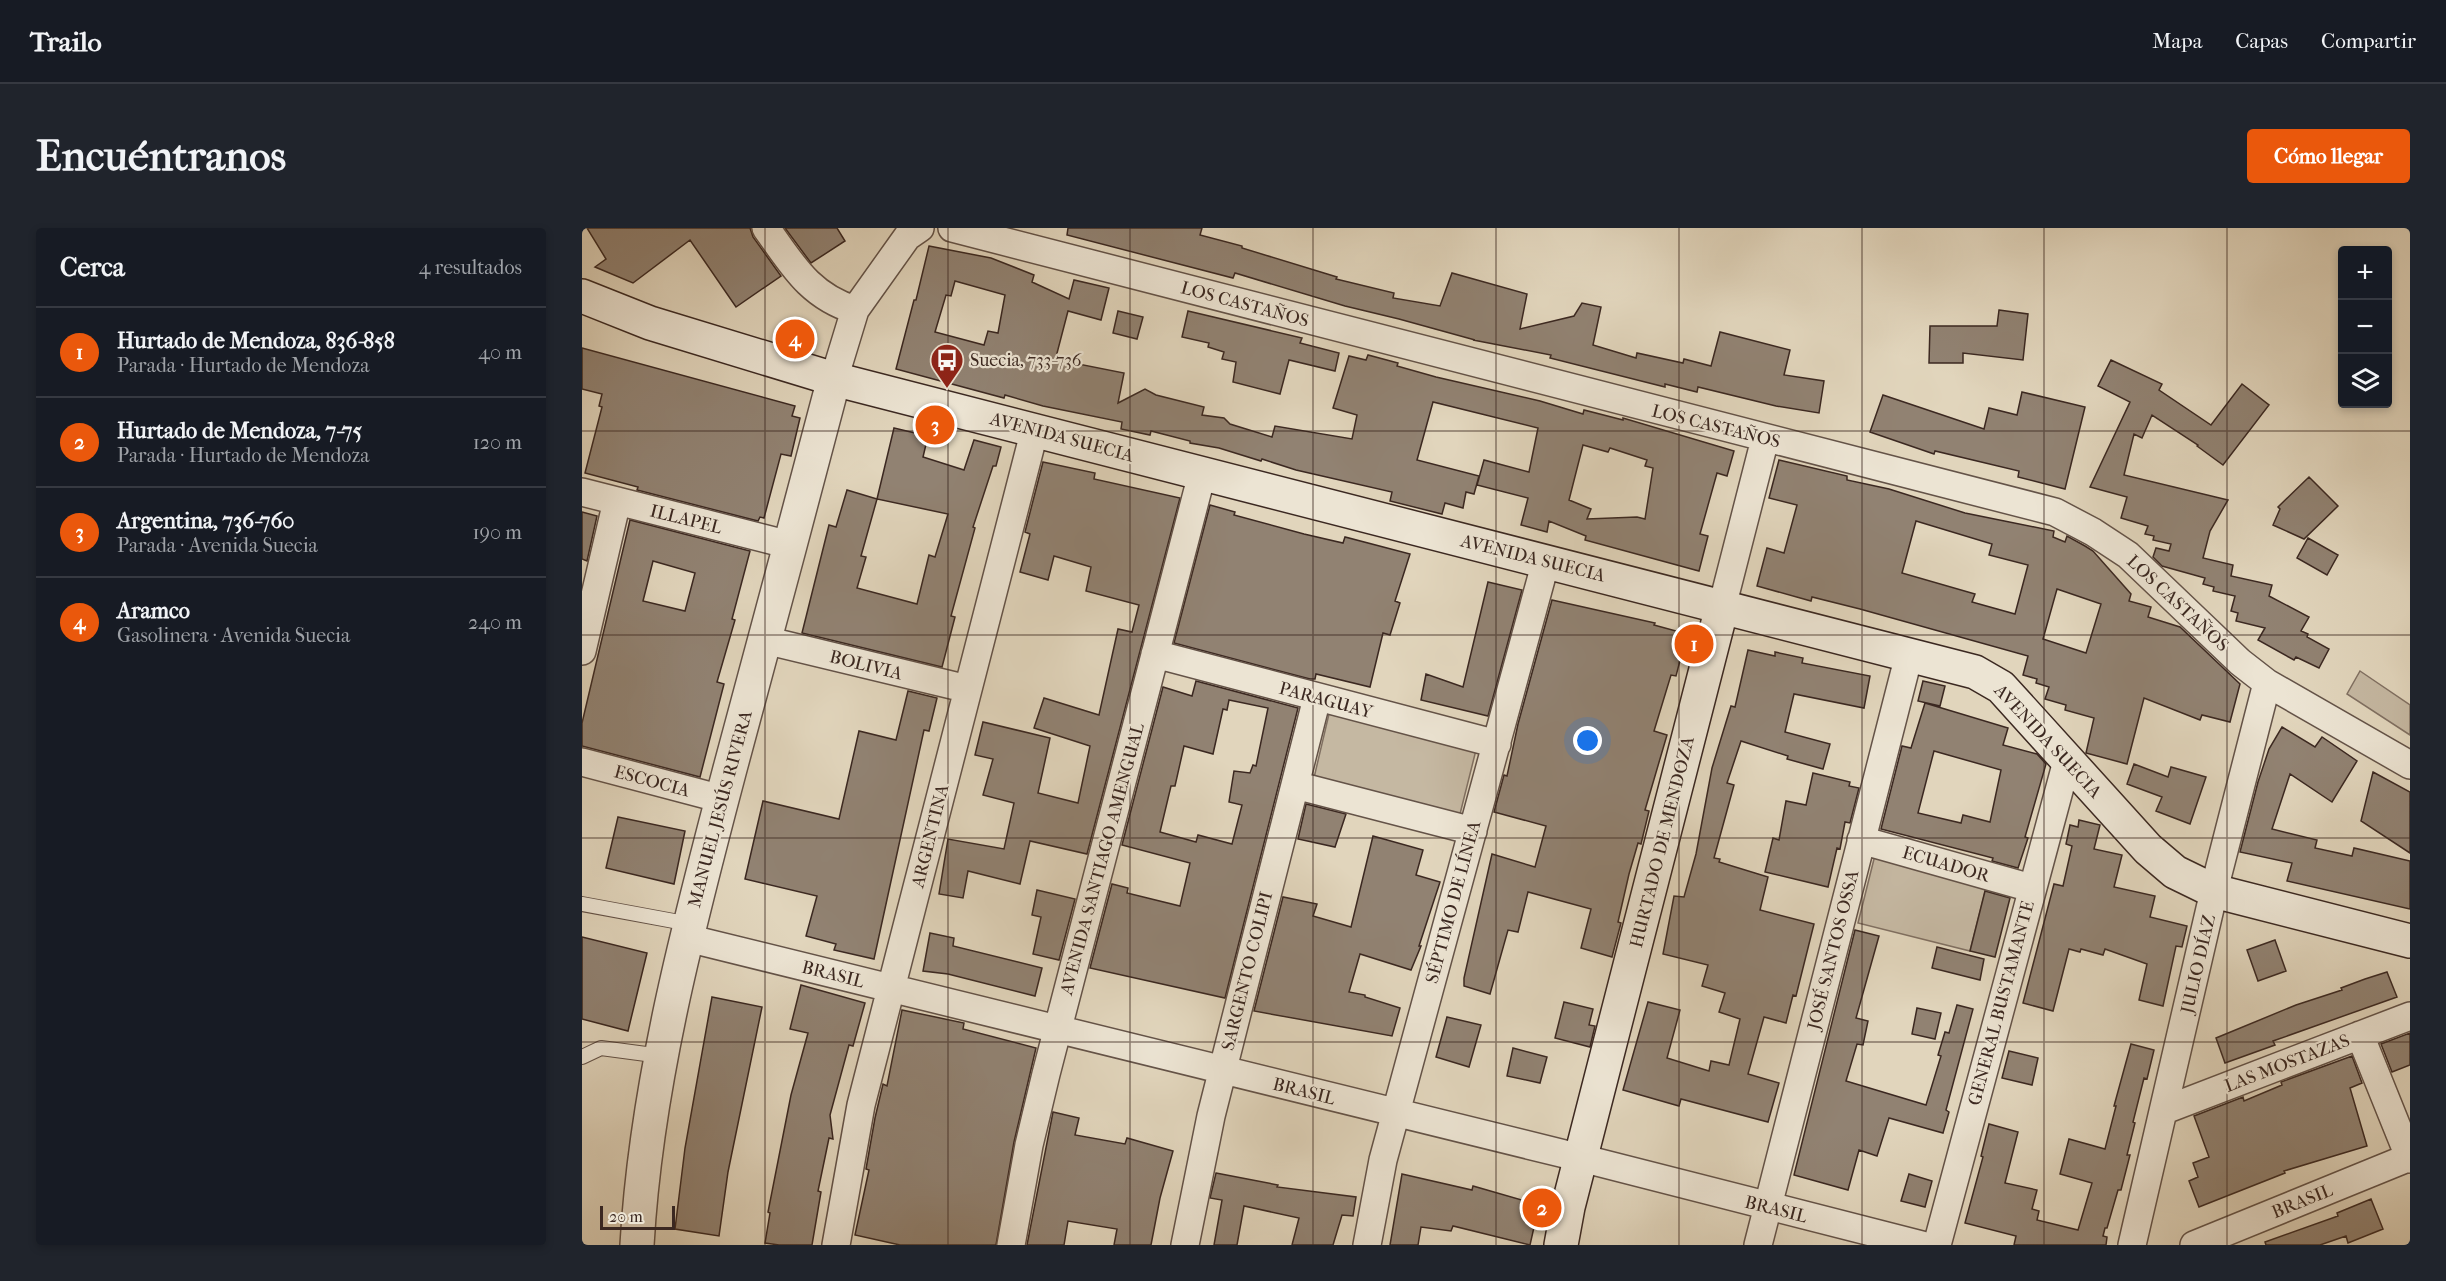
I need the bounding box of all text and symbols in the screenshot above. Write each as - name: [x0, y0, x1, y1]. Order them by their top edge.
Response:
- text: Trailo: [30, 25, 102, 58]
- text: Mapa: [2152, 29, 2202, 53]
- text: Capas: [2235, 29, 2288, 53]
- text: Compartir: [2321, 29, 2416, 53]
- button: Cómo llegar: [2247, 129, 2410, 183]
- text: Encuéntranos: [36, 132, 286, 181]
- map controls: [2338, 246, 2392, 408]
- button: +: [2338, 246, 2392, 300]
- text: Cerca: [60, 252, 125, 283]
- text: 4 resultados: [419, 256, 522, 279]
- street label: LOS CASTAÑOS: [1179, 276, 1311, 332]
- button: −: [2338, 300, 2392, 354]
- pin: 4: [776, 316, 814, 362]
- text: Hurtado de Mendoza, 836-858: [117, 328, 395, 354]
- text: 1: [76, 341, 83, 364]
- text: 40 m: [478, 341, 522, 364]
- bus stop icon: Suecia, 733-736: [929, 342, 965, 389]
- place label: Suecia, 733-736: [970, 350, 1082, 371]
- text: Parada · Hurtado de Mendoza: [117, 354, 370, 377]
- button: layers: [2338, 354, 2392, 408]
- street label: LOS CASTAÑOS: [1649, 399, 1783, 453]
- pin: 3: [916, 402, 954, 448]
- street label: AVENIDA SUECIA: [987, 408, 1136, 467]
- text: Hurtado de Mendoza, 7-75: [117, 418, 362, 444]
- text: 2: [74, 431, 85, 454]
- text: 120 m: [473, 431, 522, 454]
- text: Parada · Hurtado de Mendoza: [117, 444, 370, 467]
- street label: ILLAPEL: [648, 500, 724, 539]
- text: Argentina, 736-760: [117, 508, 295, 534]
- text: 3: [75, 521, 84, 544]
- text: 190 m: [472, 521, 522, 544]
- street label: AVENIDA SUECIA: [1458, 530, 1607, 587]
- text: Parada · Avenida Suecia: [117, 534, 318, 557]
- street label: LOS CASTAÑOS: [2122, 550, 2234, 656]
- text: Aramco: [117, 598, 190, 624]
- text: 4: [74, 611, 85, 634]
- text: 240 m: [468, 611, 522, 634]
- pin: 1: [1674, 622, 1714, 666]
- text: Gasolinera · Avenida Suecia: [117, 624, 350, 647]
- street label: BOLIVIA: [827, 646, 905, 685]
- street label: PARAGUAY: [1277, 678, 1376, 723]
- street label: AVENIDA SUECIA: [1989, 679, 2106, 803]
- street label: MANUEL JESÚS RIVERA: [683, 708, 757, 910]
- street label: AVENIDA SANTIAGO AMENGUAL: [1056, 721, 1149, 998]
- your location: [1573, 726, 1602, 755]
- street label: HURTADO DE MENDOZA: [1626, 734, 1699, 950]
- street label: ESCOCIA: [612, 761, 692, 802]
- street label: ARGENTINA: [907, 782, 954, 891]
- street label: SÉPTIMO DE LÍNEA: [1421, 818, 1485, 986]
- street label: ECUADOR: [1900, 842, 1993, 887]
- street label: JOSÉ SANTOS OSSA: [1802, 868, 1864, 1034]
- street label: SARGENTO COLIPI: [1218, 890, 1277, 1053]
- street label: GENERAL BUSTAMANTE: [1964, 899, 2039, 1108]
- street label: JULIO DÍAZ: [2175, 912, 2220, 1018]
- street label: BRASIL: [800, 957, 866, 992]
- street label: LAS MOSTAZAS: [2222, 1030, 2353, 1097]
- street label: BRASIL: [1271, 1074, 1337, 1109]
- street label: BRASIL: [2269, 1180, 2336, 1223]
- pin: 2: [1522, 1186, 1562, 1230]
- street label: BRASIL: [1743, 1192, 1809, 1227]
- scale bar: [600, 1203, 675, 1230]
- text: 20 m: [609, 1207, 643, 1226]

